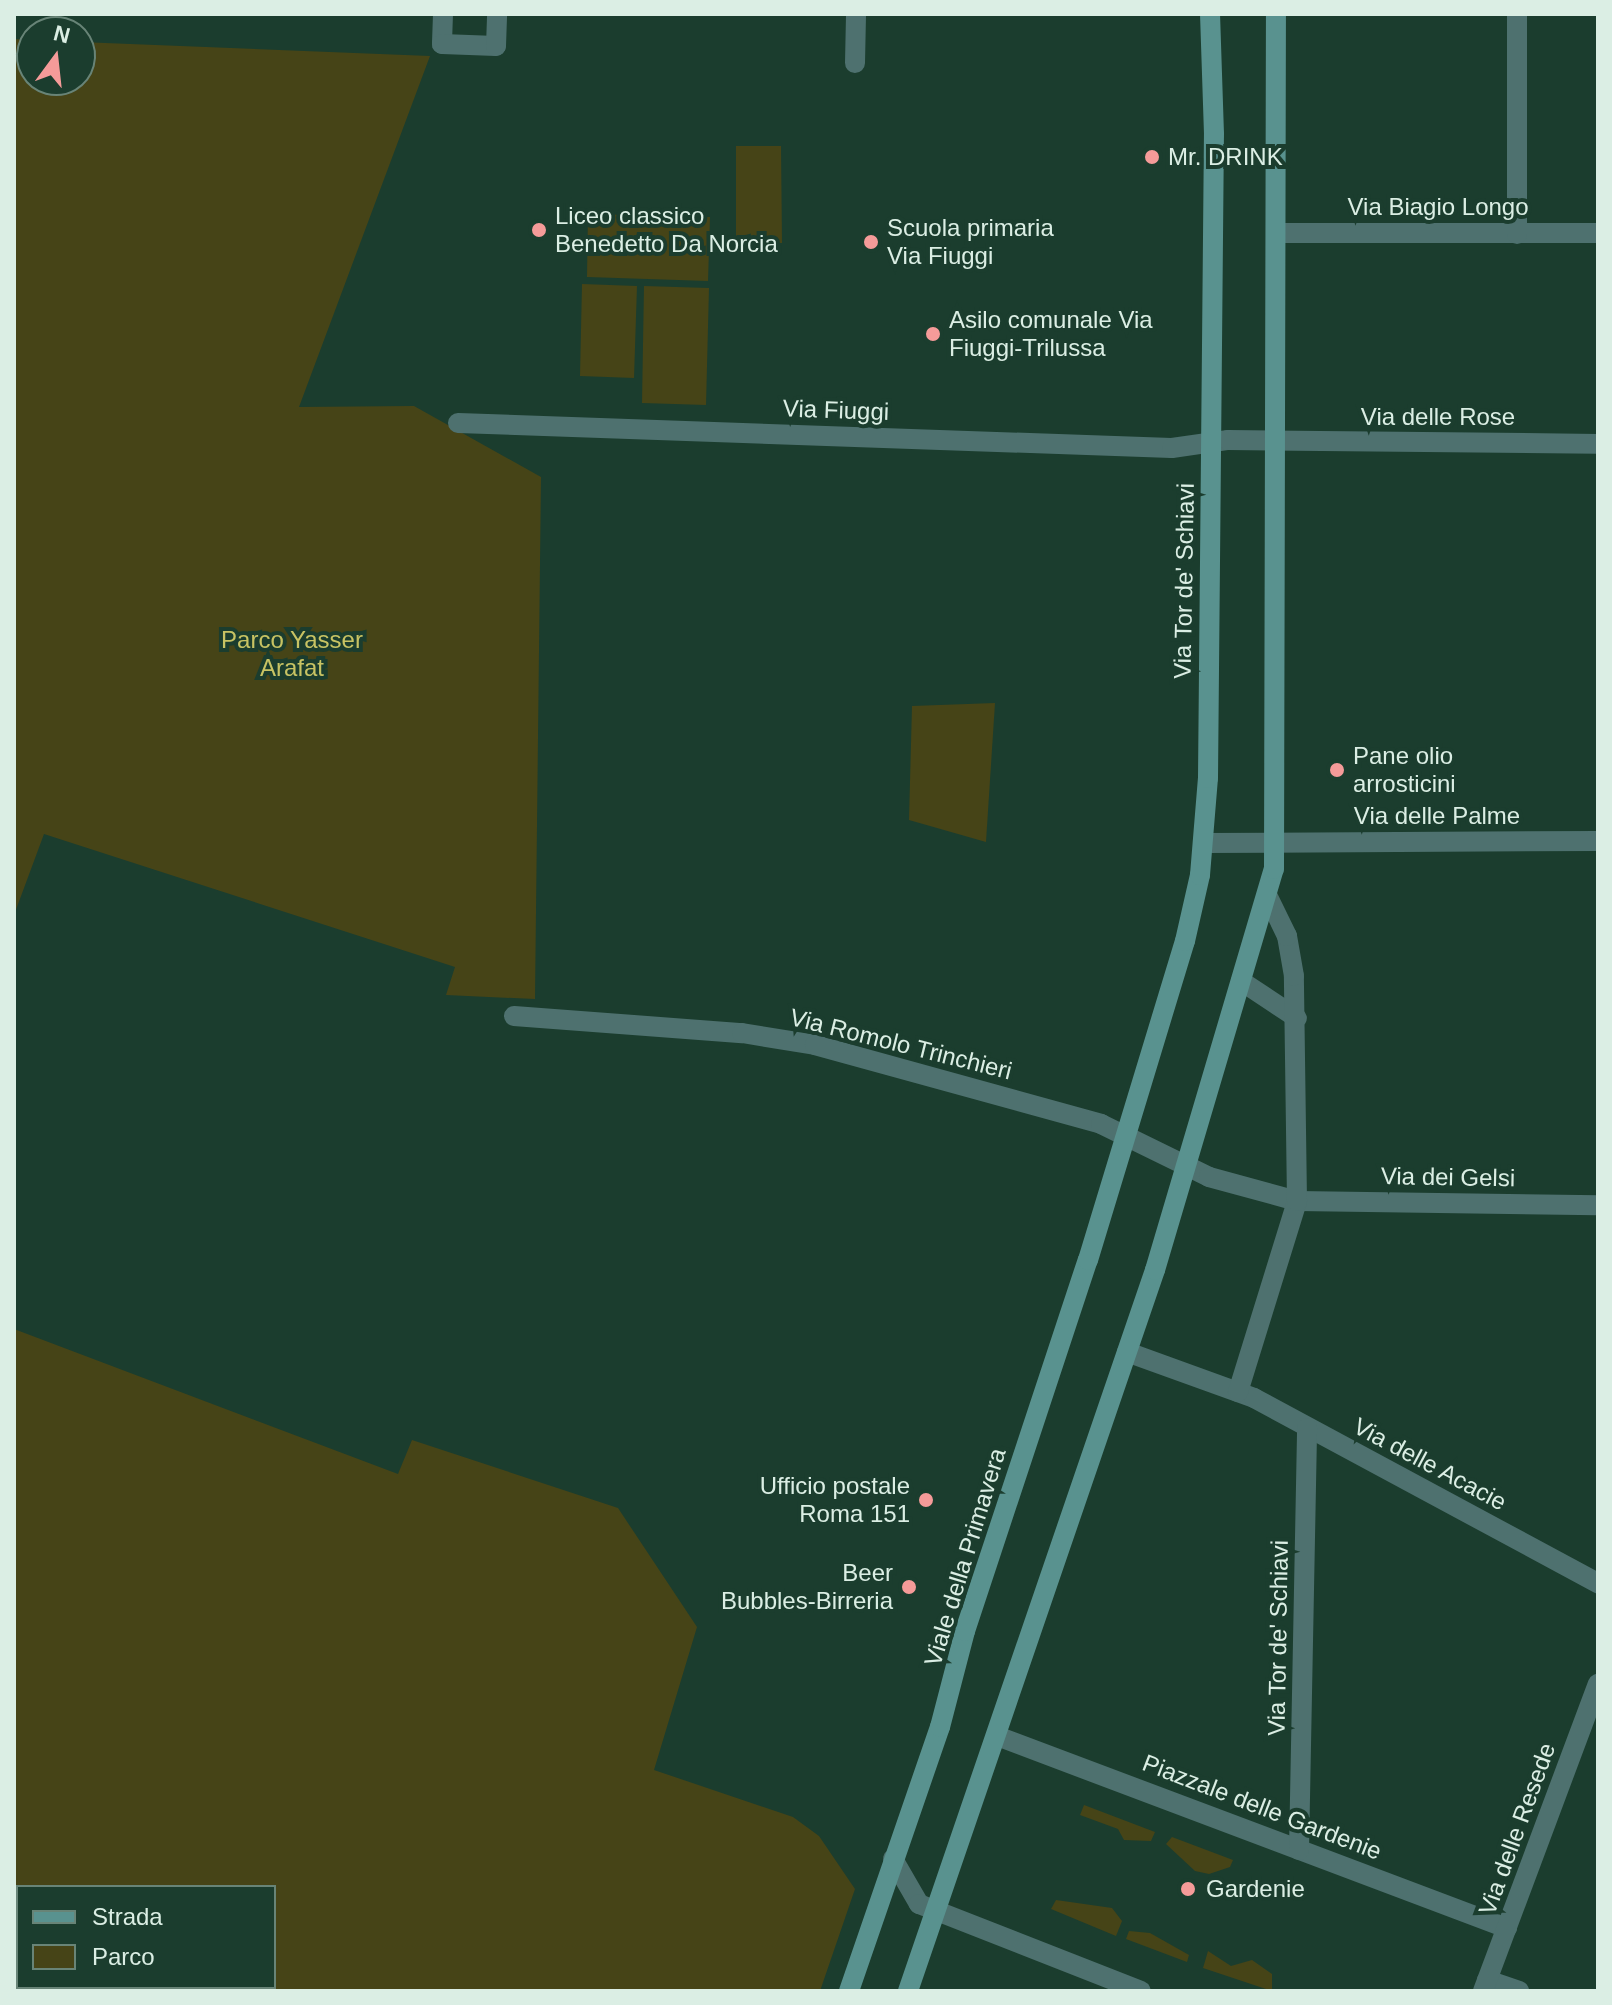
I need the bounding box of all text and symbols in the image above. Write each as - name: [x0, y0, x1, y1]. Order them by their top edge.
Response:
- north arrow: [16, 16, 96, 96]
- text: N: [51, 20, 73, 48]
- place label: Mr. DRINK: [1168, 143, 1283, 171]
- marker: Mr. DRINK: [1143, 148, 1161, 166]
- street label: Via Biagio Longo: [1347, 193, 1529, 221]
- place label: Liceo classico Benedetto Da Norcia: [555, 202, 778, 258]
- place label: Scuola primaria Via Fiuggi: [887, 214, 1054, 270]
- marker: Liceo classico Benedetto Da Norcia: [530, 221, 548, 239]
- marker: Scuola primaria Via Fiuggi: [862, 233, 880, 251]
- place label: Asilo comunale Via Fiuggi-Trilussa: [949, 306, 1153, 362]
- marker: Asilo comunale Via Fiuggi-Trilussa: [924, 325, 942, 343]
- street label: Via Fiuggi: [782, 394, 890, 426]
- street label: Via delle Rose: [1361, 403, 1515, 431]
- street label: Via Tor de' Schiavi: [1168, 483, 1200, 679]
- park label: Parco Yasser Arafat: [221, 626, 363, 682]
- place label: Pane olio arrosticini: [1353, 742, 1456, 798]
- marker: Pane olio arrosticini: [1328, 761, 1346, 779]
- street label: Via delle Palme: [1354, 802, 1520, 830]
- street label: Via Romolo Trinchieri: [787, 1002, 1015, 1086]
- street label: Via dei Gelsi: [1381, 1161, 1515, 1193]
- street label: Via delle Acacie: [1348, 1411, 1512, 1517]
- street label: Viale della Primavera: [918, 1445, 1012, 1669]
- place label: Ufficio postale Roma 151: [760, 1472, 910, 1528]
- marker: Ufficio postale Roma 151: [917, 1491, 935, 1509]
- street label: Via Tor de' Schiavi: [1262, 1540, 1294, 1736]
- place label: Beer Bubbles-Birreria: [721, 1559, 893, 1615]
- marker: Beer Bubbles-Birreria: [900, 1578, 918, 1596]
- street label: Via delle Resede: [1473, 1739, 1561, 1919]
- street label: Piazzale delle Gardenie: [1139, 1748, 1385, 1866]
- place label: Gardenie: [1206, 1875, 1305, 1903]
- marker: Gardenie: [1177, 1878, 1199, 1900]
- legend: [16, 1885, 276, 1989]
- text: Strada: [92, 1903, 163, 1930]
- text: Parco: [92, 1943, 155, 1970]

